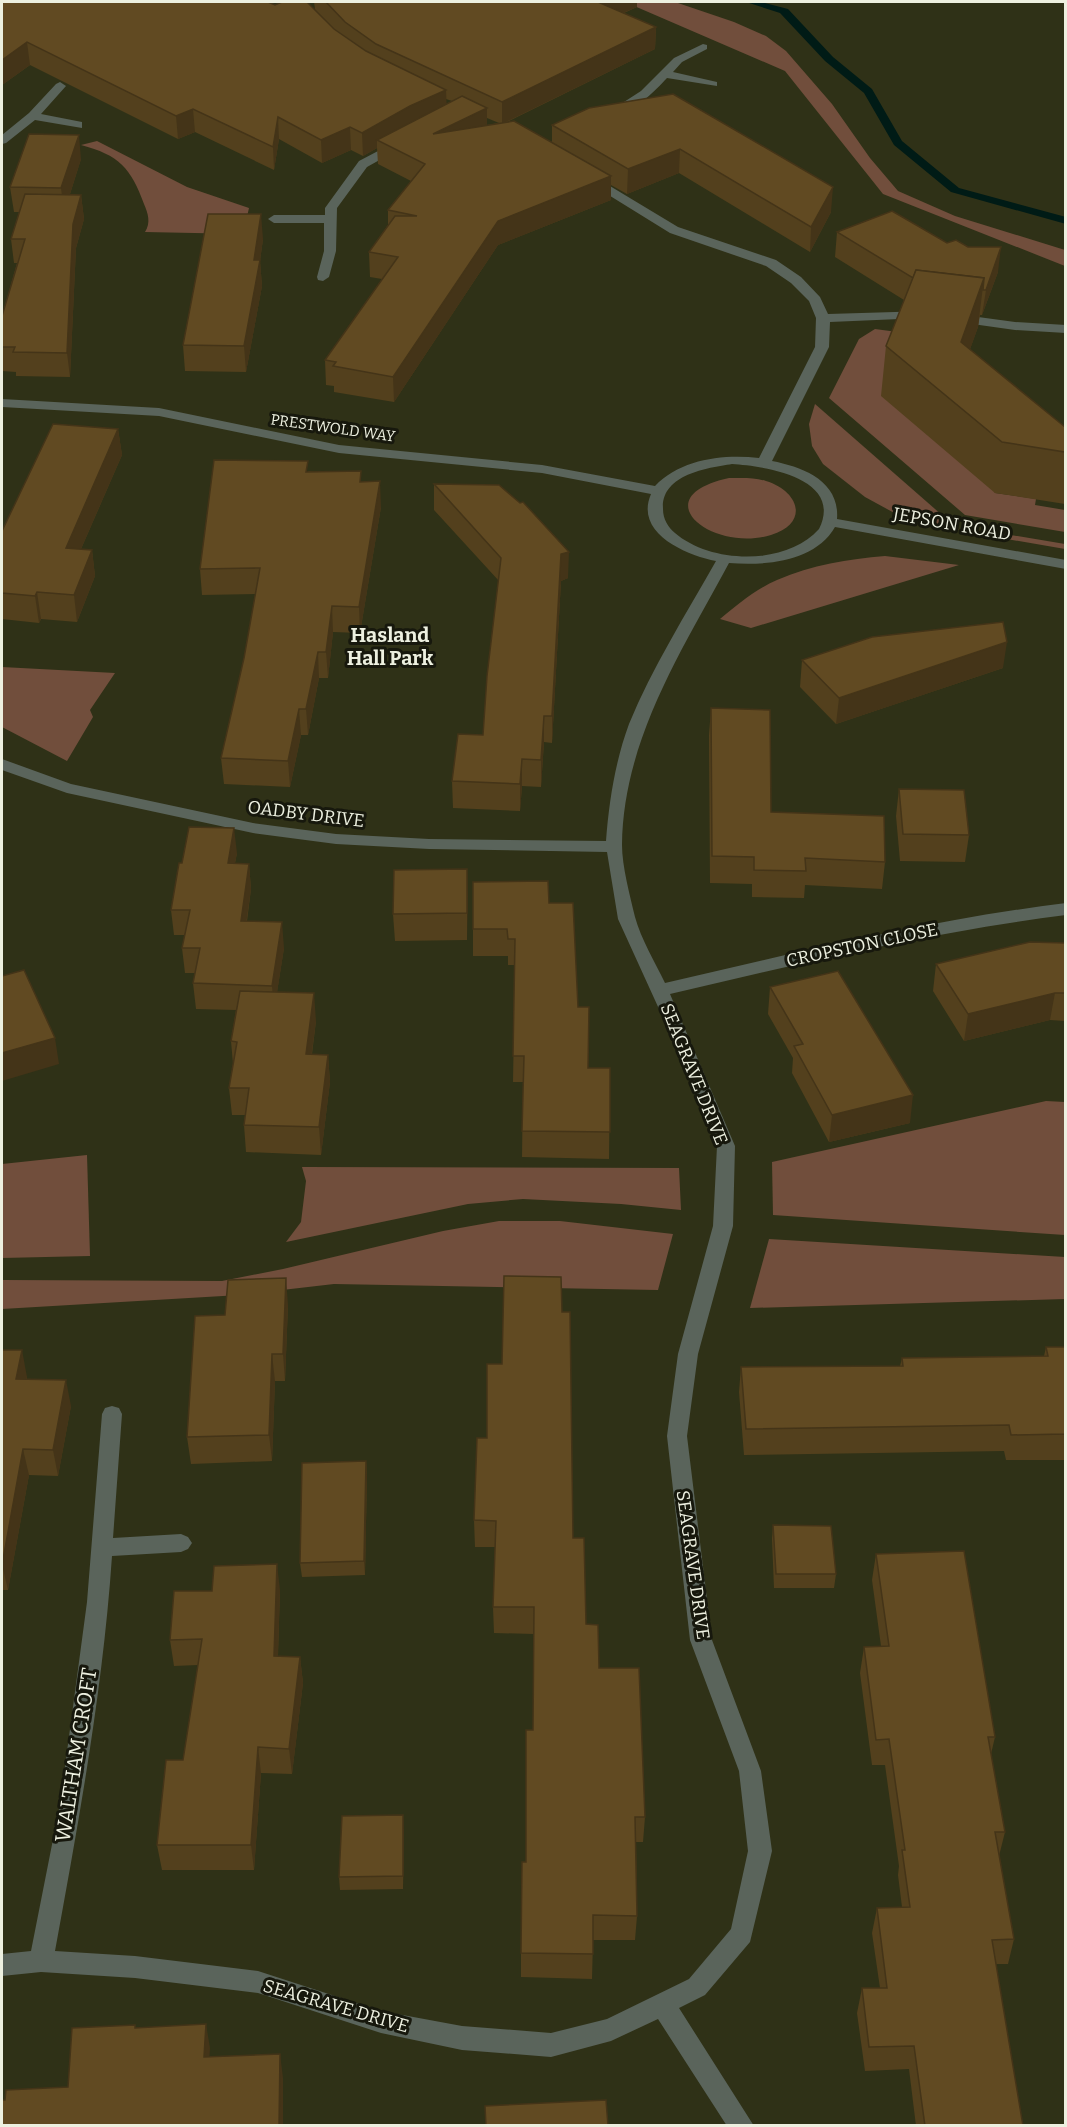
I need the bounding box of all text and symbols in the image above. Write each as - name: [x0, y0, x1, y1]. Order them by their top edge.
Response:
- street label: PRESTWOLD WAY: [269, 410, 397, 446]
- street label: JEPSON ROAD: [890, 503, 1013, 545]
- district label: Hasland Hall Park: [347, 623, 433, 670]
- street label: OADBY DRIVE: [246, 796, 366, 832]
- street label: CROPSTON CLOSE: [784, 918, 940, 972]
- street label: SEAGRAVE DRIVE: [656, 1000, 732, 1148]
- street label: SEAGRAVE DRIVE: [672, 1489, 714, 1641]
- street label: WALTHAM CROFT: [49, 1666, 103, 1844]
- street label: SEAGRAVE DRIVE: [261, 1975, 411, 2037]

